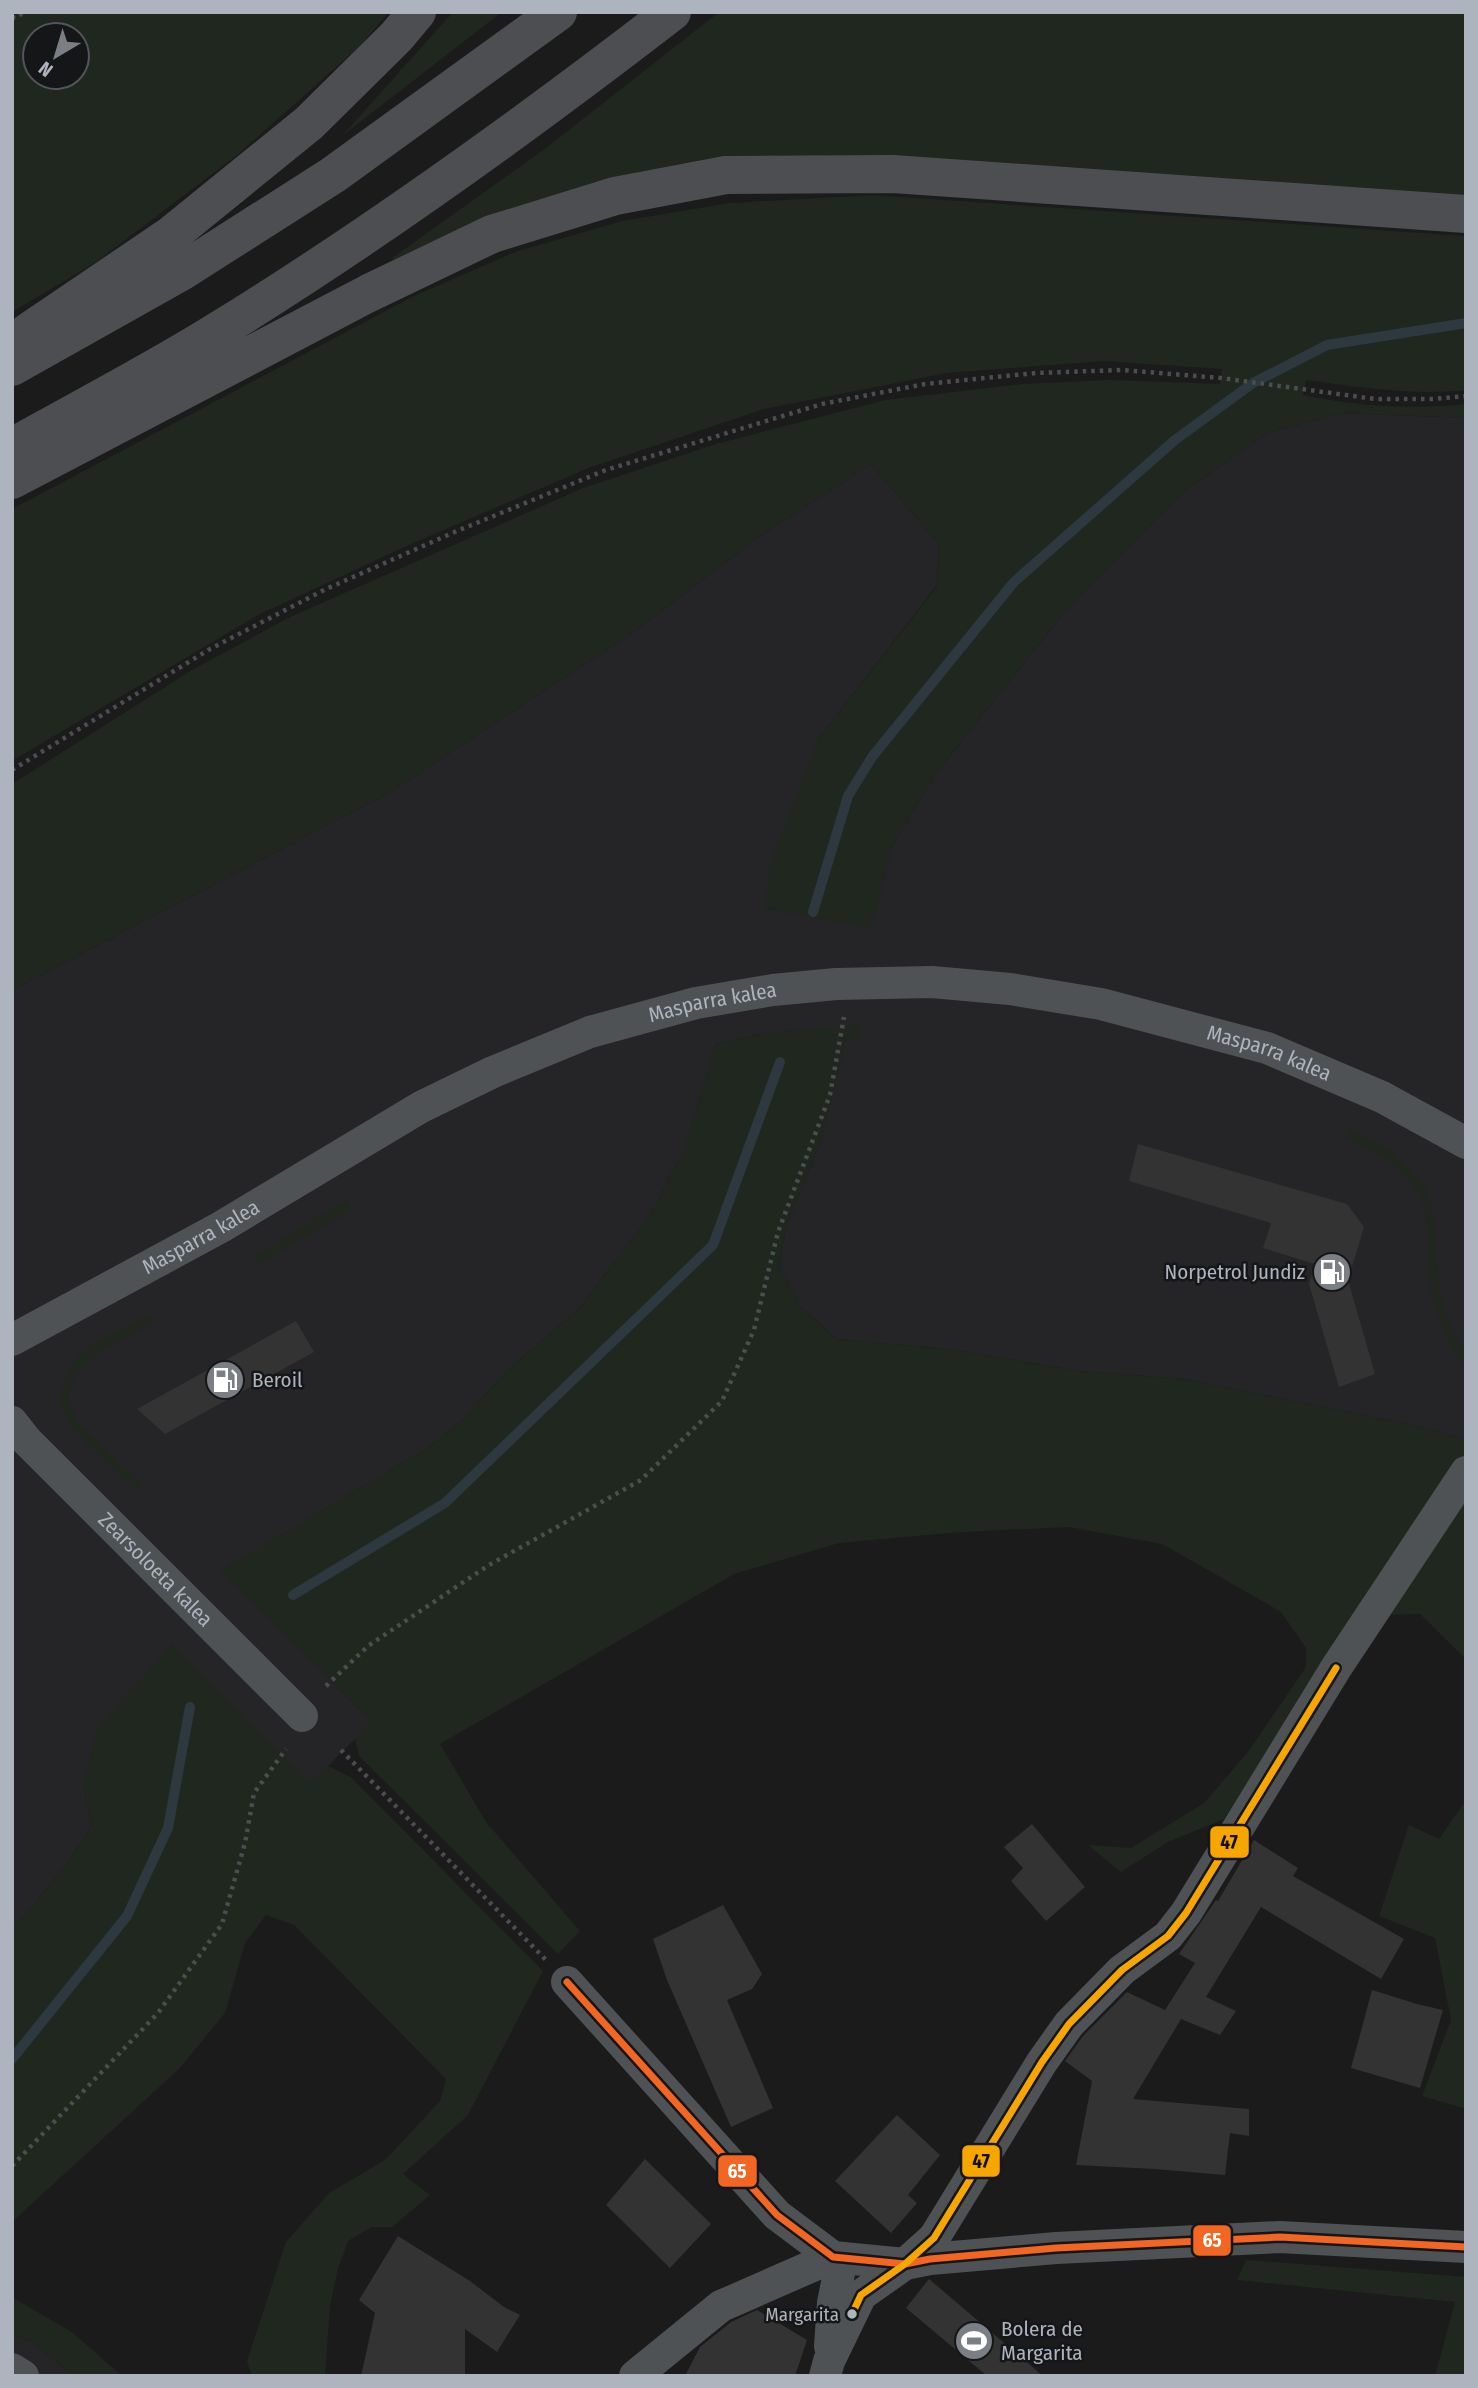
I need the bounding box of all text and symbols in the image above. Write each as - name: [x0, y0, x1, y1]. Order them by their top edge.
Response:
- north arrow: [21, 21, 91, 91]
- text: N: [34, 56, 57, 82]
- street label: Masparra kalea: [646, 977, 778, 1028]
- street label: Masparra kalea: [1204, 1020, 1335, 1087]
- street label: Masparra kalea: [138, 1194, 264, 1280]
- fuel station icon: Norpetrol Jundiz: [1311, 1251, 1353, 1293]
- place label: Norpetrol Jundiz: [1165, 1259, 1305, 1285]
- fuel station icon: Beroil: [204, 1359, 246, 1401]
- place label: Beroil: [252, 1367, 303, 1393]
- street label: Zearsoloeta kalea: [93, 1507, 218, 1632]
- line badge: 47: [1209, 1825, 1250, 1859]
- text: 47: [1220, 1831, 1238, 1854]
- line badge: 47: [961, 2144, 1001, 2178]
- text: 47: [972, 2150, 990, 2173]
- line badge: 65: [717, 2154, 758, 2188]
- text: 65: [727, 2160, 747, 2183]
- line badge: 65: [1192, 2224, 1232, 2257]
- text: 65: [1202, 2229, 1222, 2252]
- place label: Margarita: [765, 2303, 839, 2326]
- marker: Margarita: [845, 2307, 859, 2321]
- place label: Bolera de Margarita: [1001, 2316, 1083, 2366]
- sports icon: Bolera de Margarita: [953, 2320, 995, 2362]

